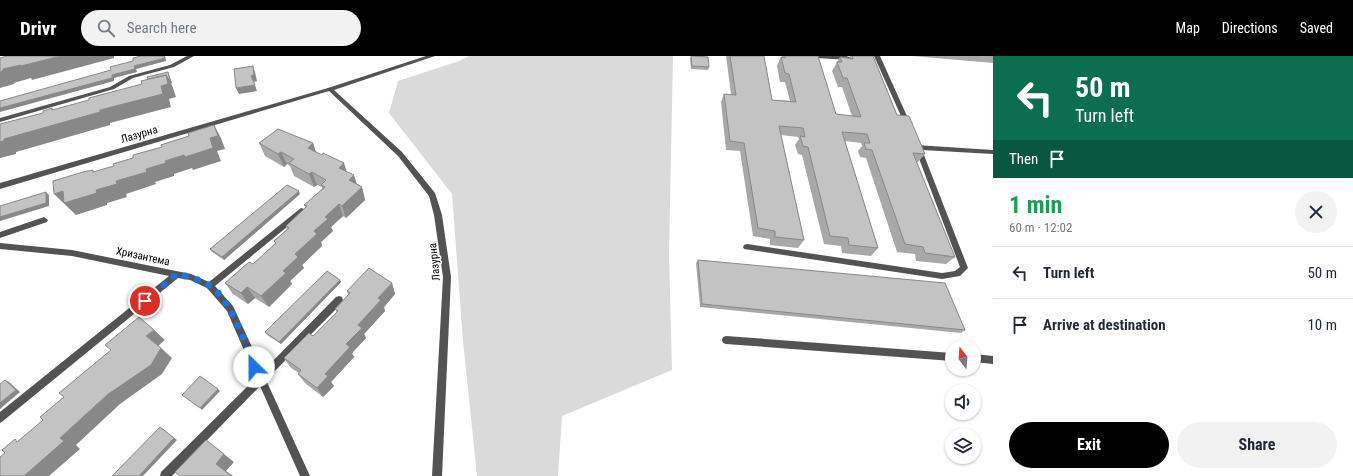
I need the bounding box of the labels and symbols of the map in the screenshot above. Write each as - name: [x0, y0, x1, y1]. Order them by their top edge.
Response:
- street label: Лазурна: [119, 123, 159, 146]
- street label: Лазурна: [426, 242, 443, 281]
- street label: Хризантема: [115, 244, 171, 269]
- pin: [128, 284, 162, 318]
- north arrow: [945, 340, 981, 376]
- position arrow: [233, 346, 275, 388]

